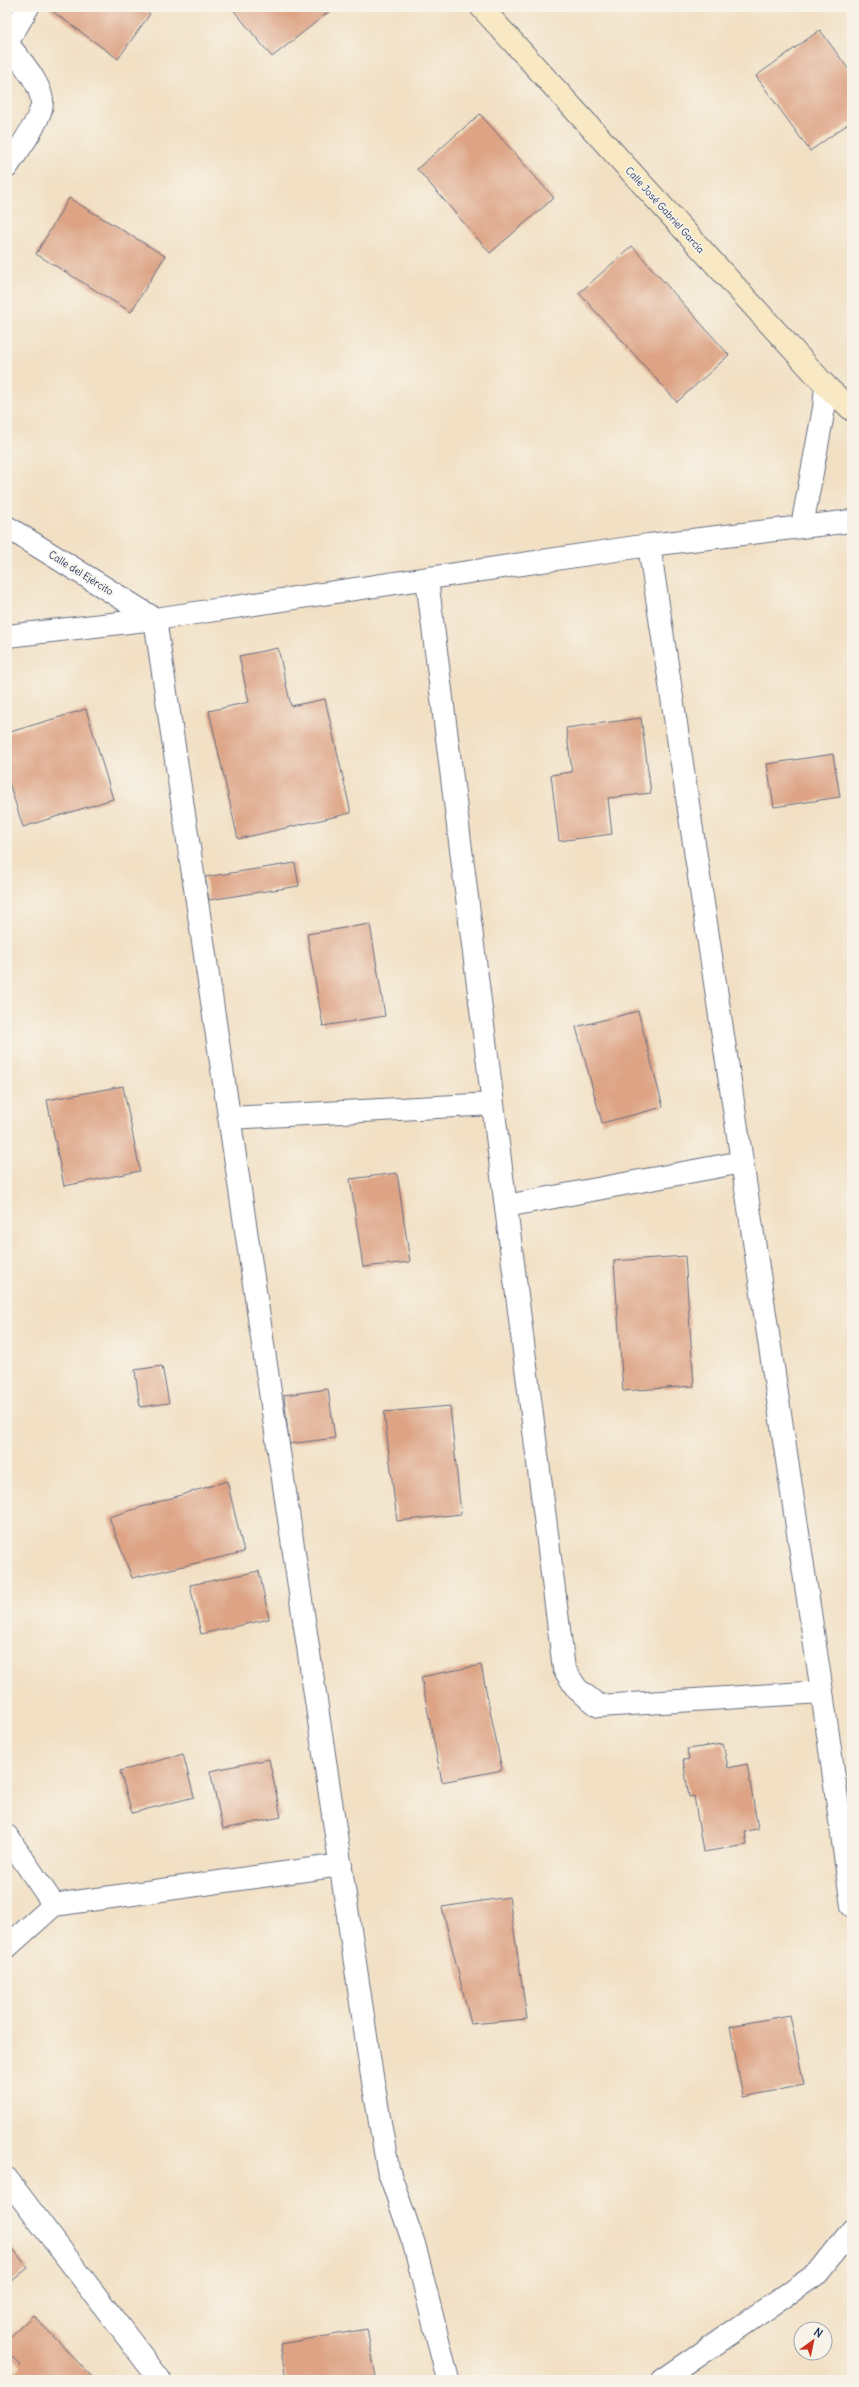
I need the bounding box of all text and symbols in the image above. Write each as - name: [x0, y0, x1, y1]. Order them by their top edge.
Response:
- street label: Calle José Gabriel García: [623, 164, 708, 256]
- street label: Calle del Ejército: [46, 548, 116, 598]
- north arrow: [793, 2321, 833, 2361]
- text: N: [811, 2325, 825, 2341]

